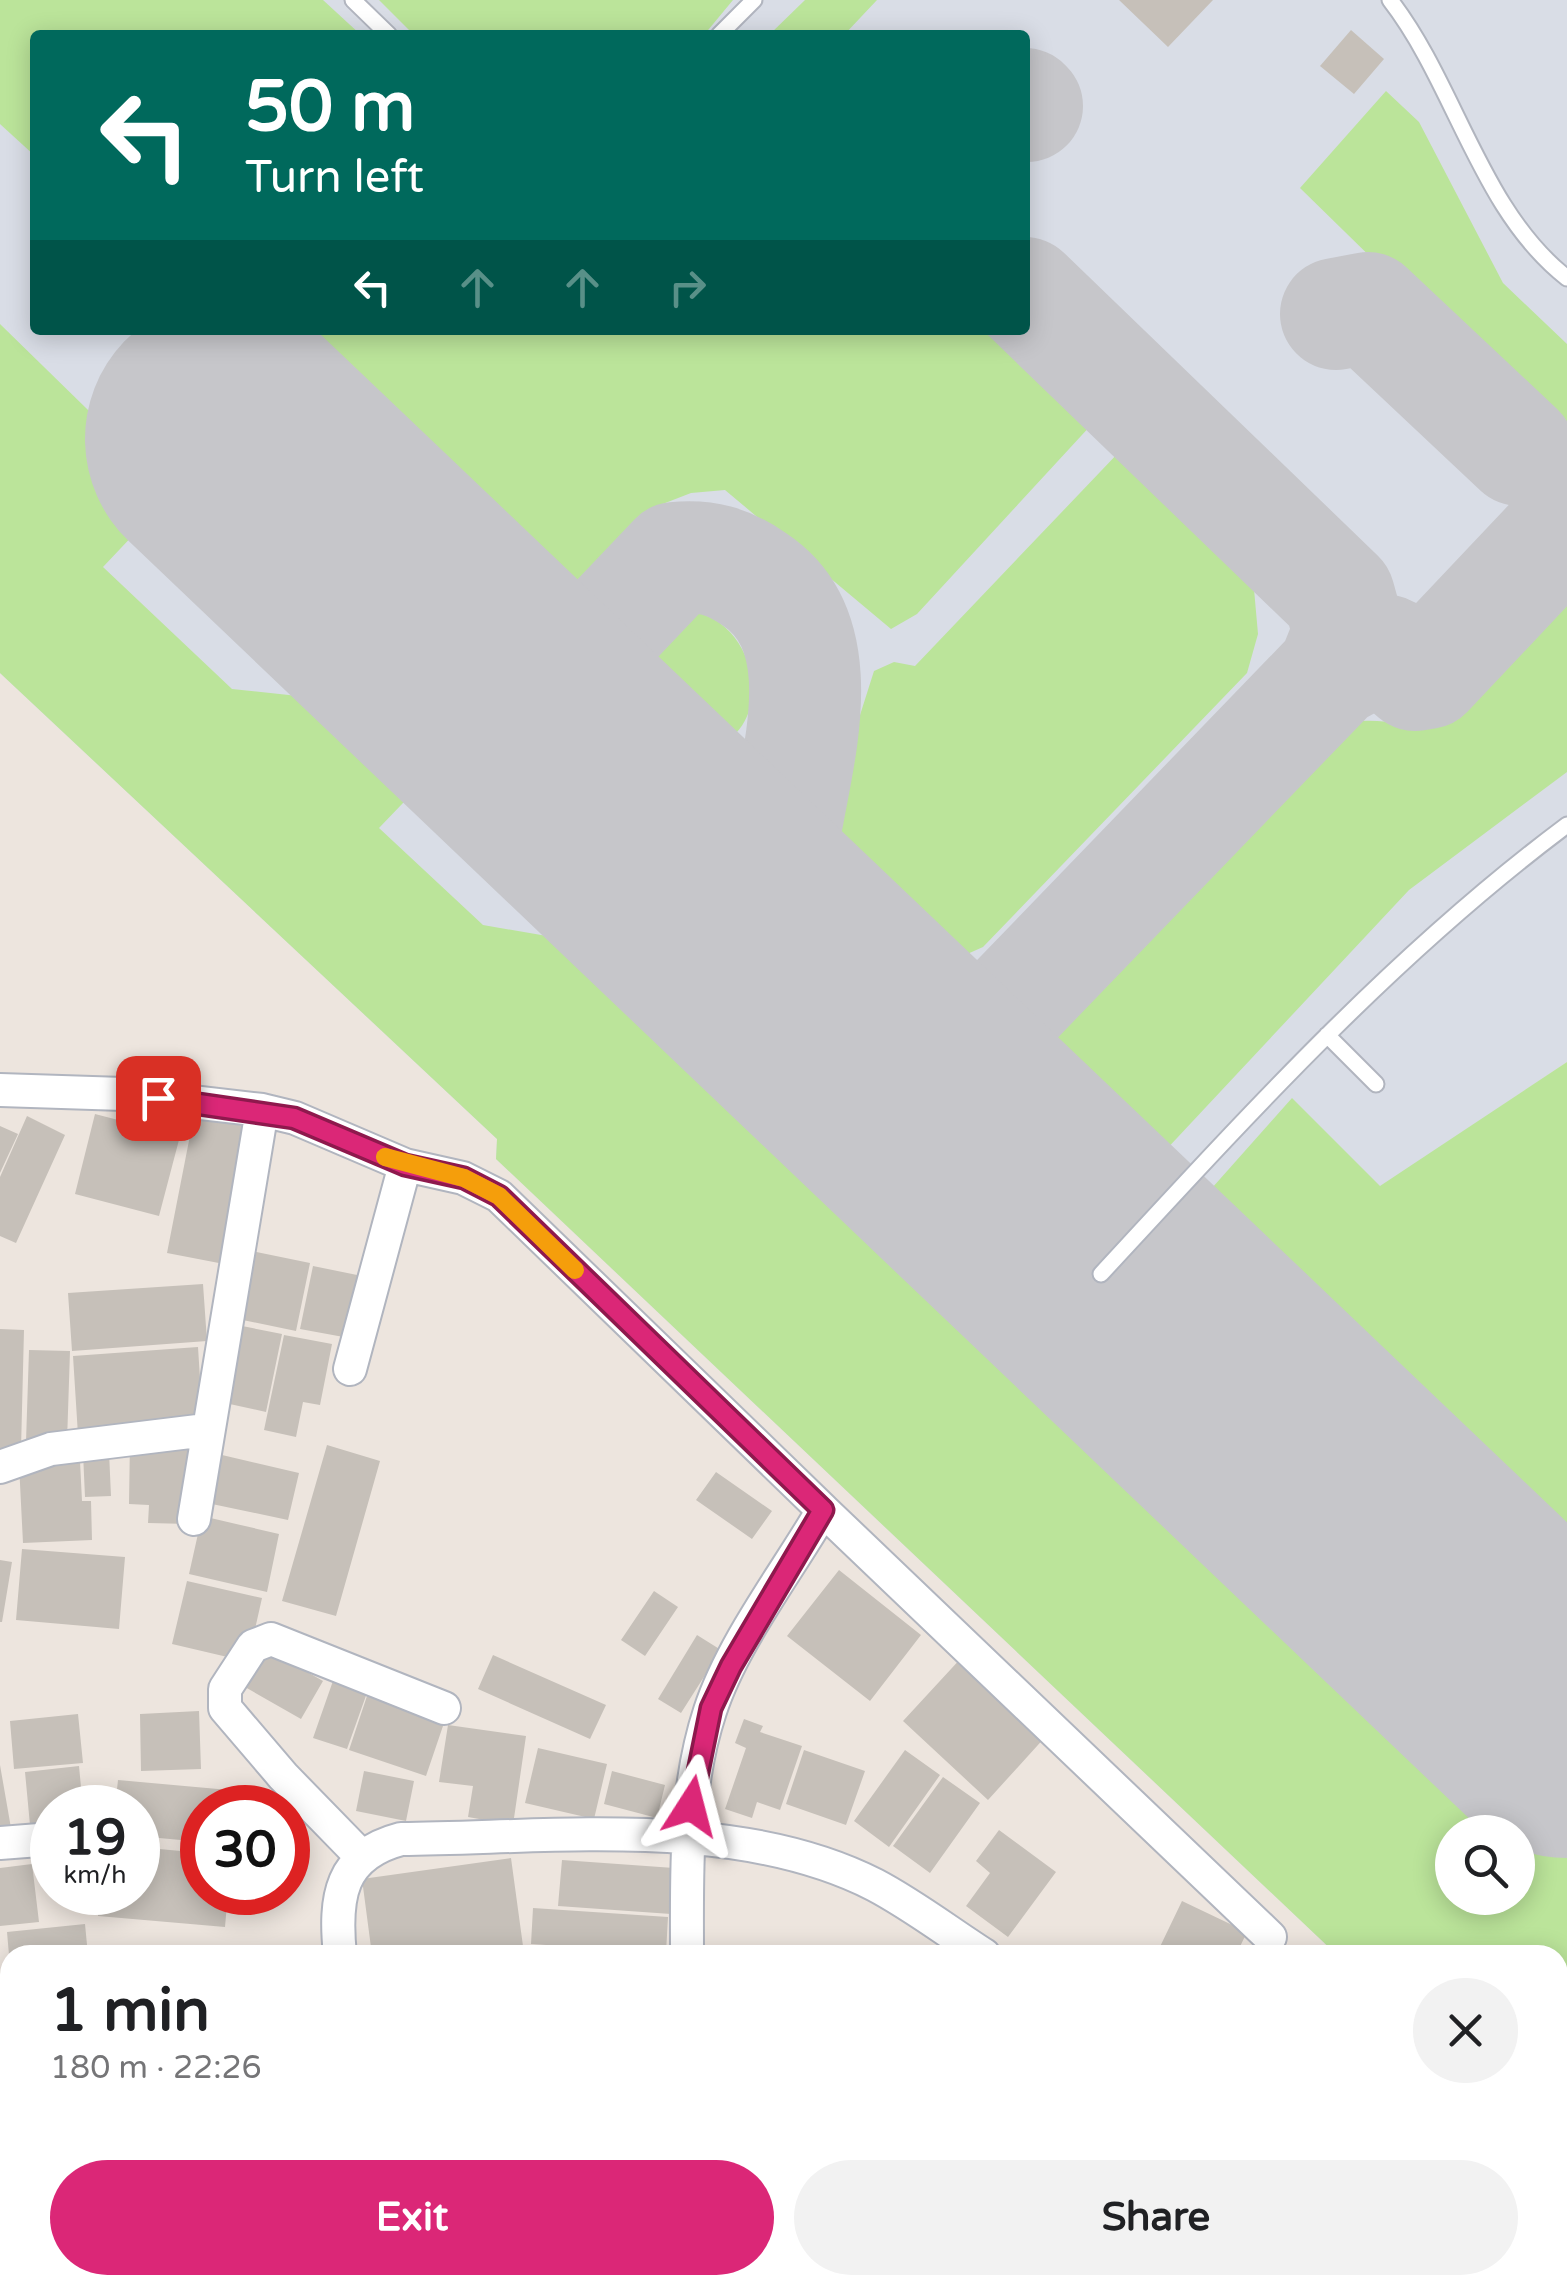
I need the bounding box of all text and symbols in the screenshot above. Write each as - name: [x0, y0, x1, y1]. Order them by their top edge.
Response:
- text: 50 m: [245, 66, 415, 150]
- icon: left: [80, 70, 210, 200]
- text: Turn left: [245, 151, 424, 205]
- icon: left: [345, 260, 400, 315]
- icon: ahead: [450, 260, 505, 315]
- icon: ahead: [555, 260, 610, 315]
- icon: right: [660, 260, 715, 315]
- pin: [116, 1056, 201, 1141]
- icon: arrive: [131, 1071, 186, 1126]
- position arrow: [639, 1754, 743, 1858]
- speed limit sign: 30: [180, 1785, 310, 1915]
- text: 19: [64, 1808, 126, 1868]
- map controls: [1435, 1815, 1535, 1915]
- button: search: [1435, 1815, 1535, 1915]
- text: km/h: [64, 1860, 126, 1890]
- text: 1 min: [50, 1975, 210, 2047]
- button: close: [1413, 1978, 1518, 2083]
- text: 180 m · 22:26: [50, 2049, 262, 2087]
- button: Exit: [50, 2160, 774, 2275]
- button: Share: [794, 2160, 1518, 2275]

